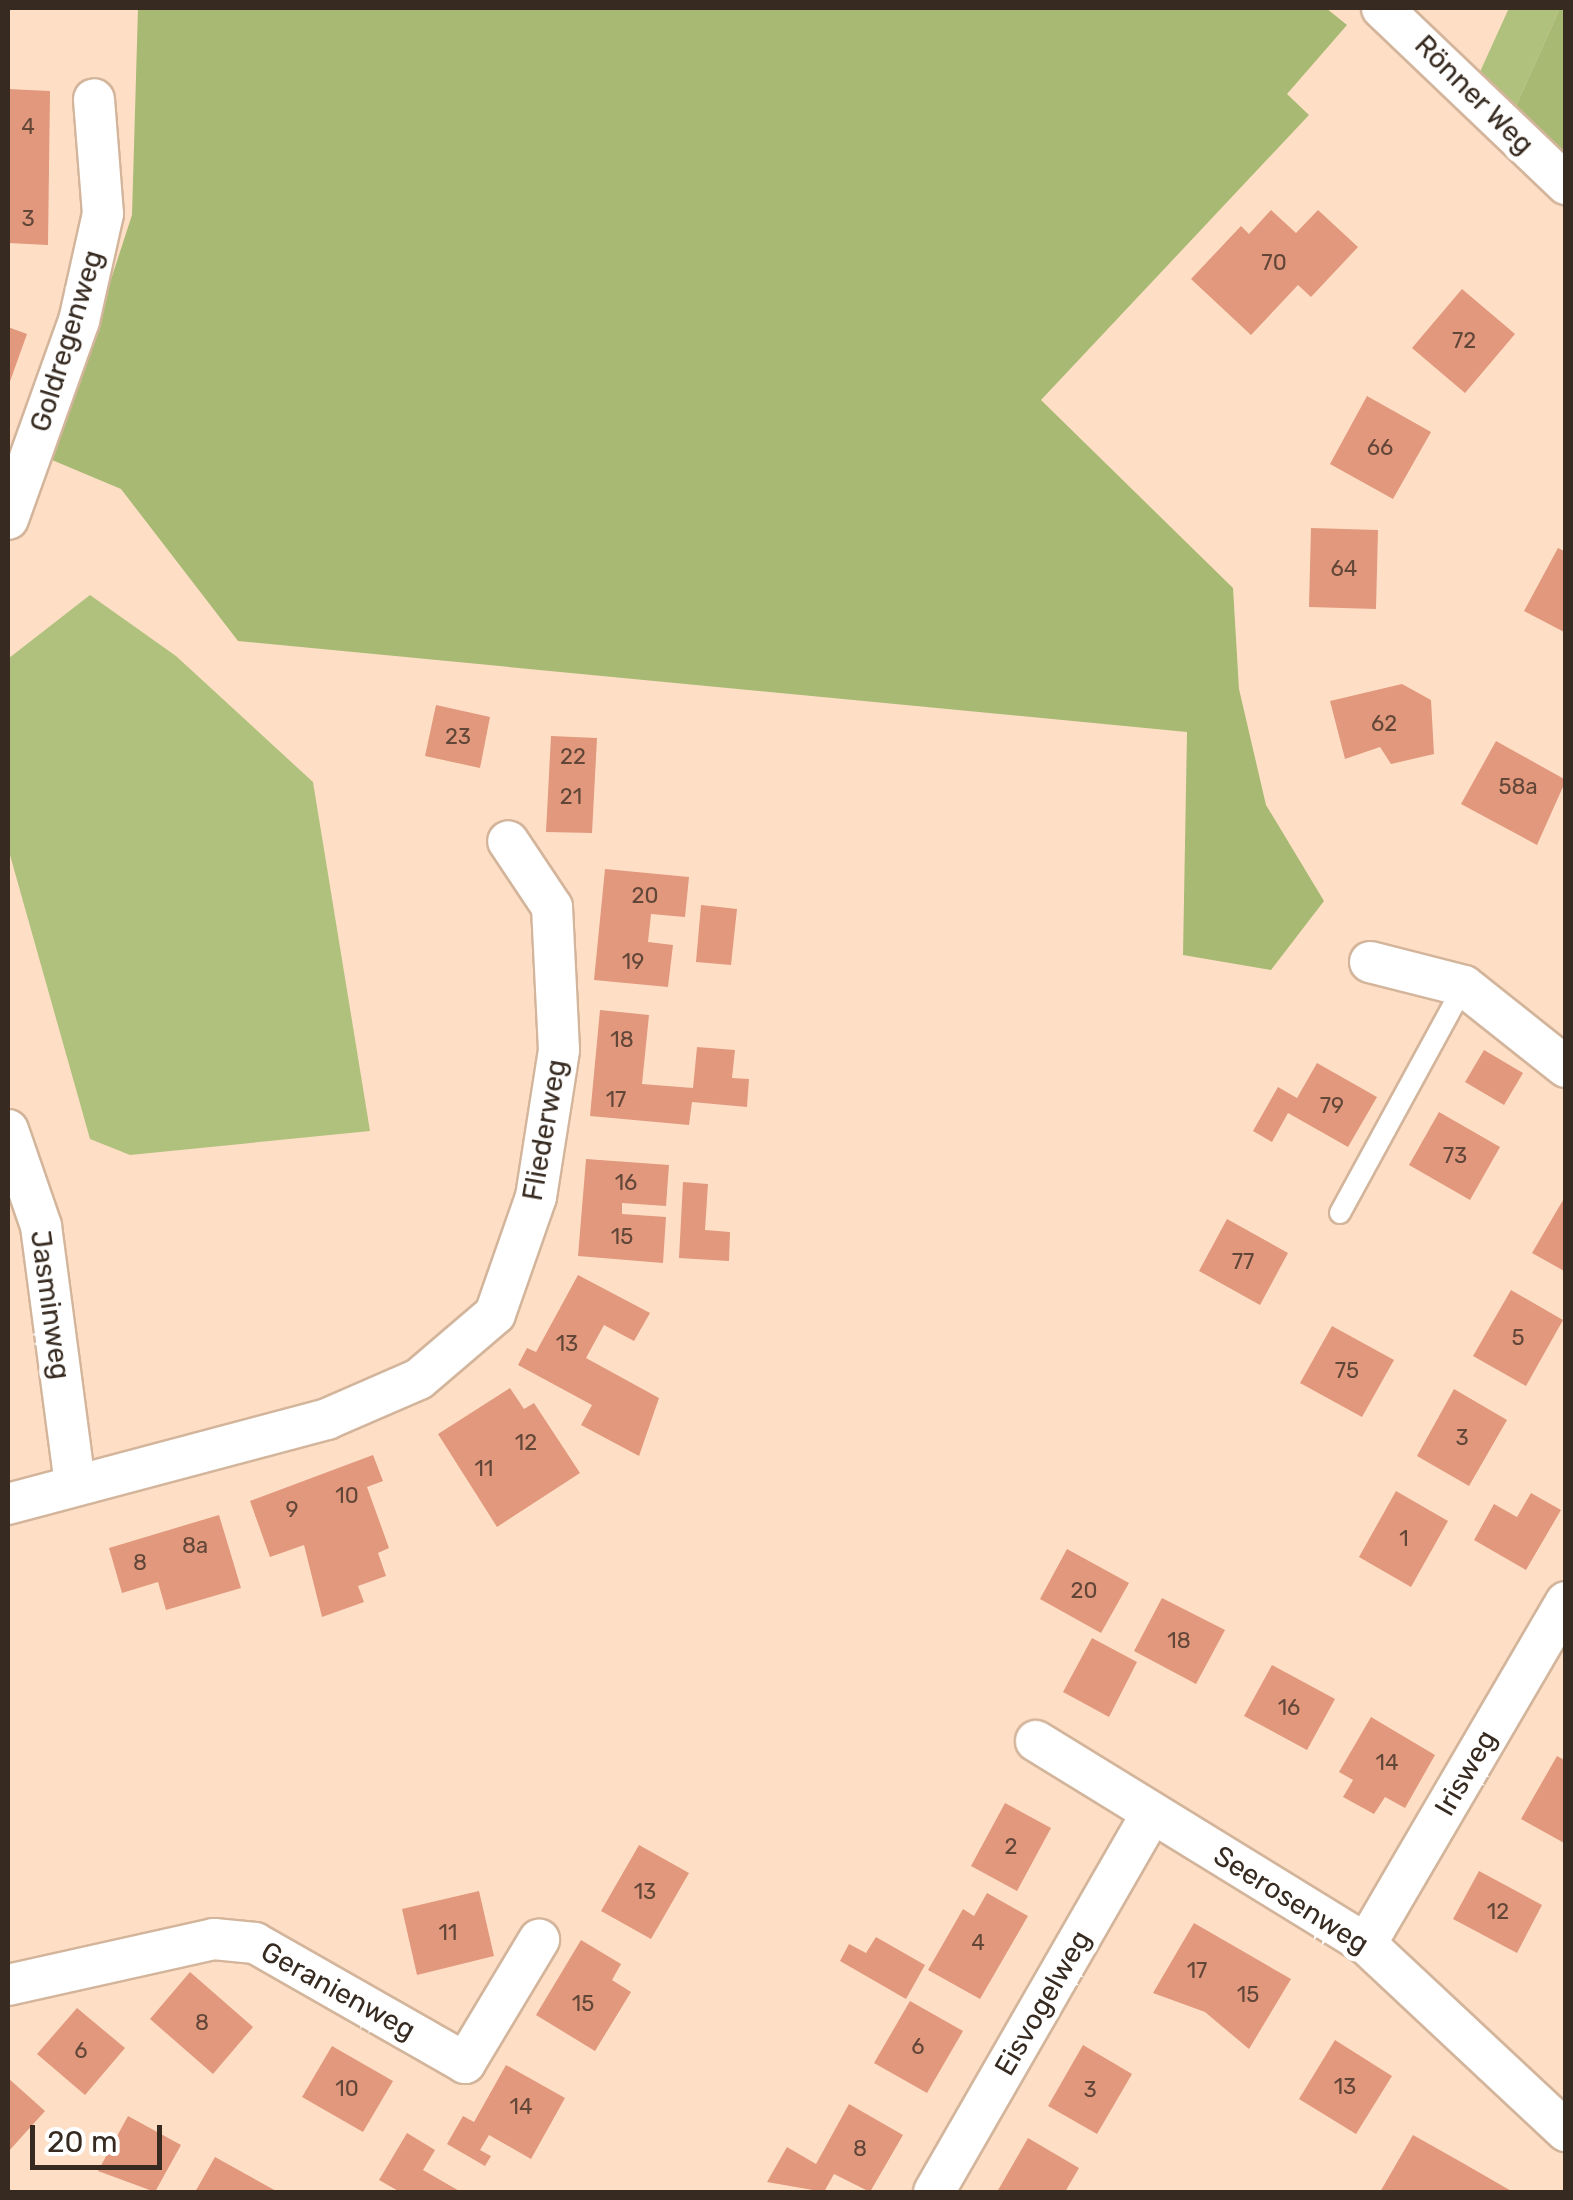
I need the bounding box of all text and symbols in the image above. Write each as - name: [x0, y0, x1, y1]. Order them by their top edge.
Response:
- street label: Rönner Weg: [1407, 28, 1541, 162]
- house number: 4: [21, 114, 35, 140]
- house number: 3: [21, 206, 35, 232]
- street label: Goldregenweg: [23, 246, 111, 436]
- house number: 70: [1261, 250, 1287, 276]
- house number: 72: [1452, 328, 1476, 354]
- house number: 66: [1367, 435, 1393, 461]
- house number: 64: [1331, 556, 1357, 582]
- house number: 62: [1371, 711, 1397, 737]
- house number: 23: [445, 724, 471, 750]
- house number: 22: [560, 744, 586, 770]
- house number: 58a: [1498, 774, 1538, 800]
- house number: 21: [560, 784, 582, 810]
- house number: 20: [632, 883, 658, 909]
- house number: 19: [622, 949, 644, 975]
- house number: 18: [610, 1027, 634, 1053]
- street label: Fliederweg: [516, 1057, 574, 1203]
- house number: 17: [606, 1087, 626, 1113]
- house number: 79: [1320, 1093, 1344, 1119]
- house number: 73: [1443, 1143, 1467, 1169]
- house number: 16: [615, 1170, 637, 1196]
- house number: 15: [611, 1224, 633, 1250]
- street label: Jasminweg: [23, 1228, 77, 1382]
- house number: 77: [1232, 1249, 1254, 1275]
- house number: 5: [1511, 1325, 1525, 1351]
- house number: 13: [556, 1331, 578, 1357]
- house number: 75: [1335, 1358, 1359, 1384]
- house number: 3: [1455, 1425, 1469, 1451]
- house number: 12: [515, 1430, 537, 1456]
- house number: 11: [475, 1456, 493, 1482]
- house number: 10: [335, 1483, 359, 1509]
- house number: 9: [285, 1497, 299, 1523]
- house number: 1: [1399, 1526, 1409, 1552]
- house number: 8a: [182, 1533, 208, 1559]
- house number: 8: [133, 1550, 147, 1576]
- house number: 20: [1071, 1578, 1097, 1604]
- house number: 18: [1167, 1628, 1191, 1654]
- house number: 16: [1278, 1695, 1300, 1721]
- street label: Irisweg: [1428, 1724, 1504, 1822]
- house number: 14: [1375, 1750, 1399, 1776]
- house number: 2: [1005, 1834, 1017, 1860]
- street label: Seerosenweg: [1207, 1839, 1375, 1961]
- house number: 13: [634, 1879, 656, 1905]
- house number: 12: [1487, 1899, 1509, 1925]
- house number: 11: [439, 1920, 457, 1946]
- street label: Eisvogelweg: [988, 1924, 1098, 2082]
- house number: 4: [971, 1930, 985, 1956]
- street label: Geranienweg: [255, 1935, 421, 2047]
- house number: 17: [1187, 1958, 1207, 1984]
- house number: 15: [1237, 1982, 1259, 2008]
- house number: 15: [572, 1991, 594, 2017]
- house number: 8: [195, 2010, 209, 2036]
- house number: 6: [911, 2034, 925, 2060]
- house number: 6: [74, 2038, 88, 2064]
- house number: 13: [1334, 2074, 1356, 2100]
- house number: 10: [335, 2076, 359, 2102]
- house number: 3: [1083, 2077, 1097, 2103]
- house number: 14: [509, 2094, 533, 2120]
- scale bar: [35, 2105, 168, 2167]
- text: 20 m: [47, 2124, 118, 2160]
- house number: 8: [853, 2136, 867, 2162]

